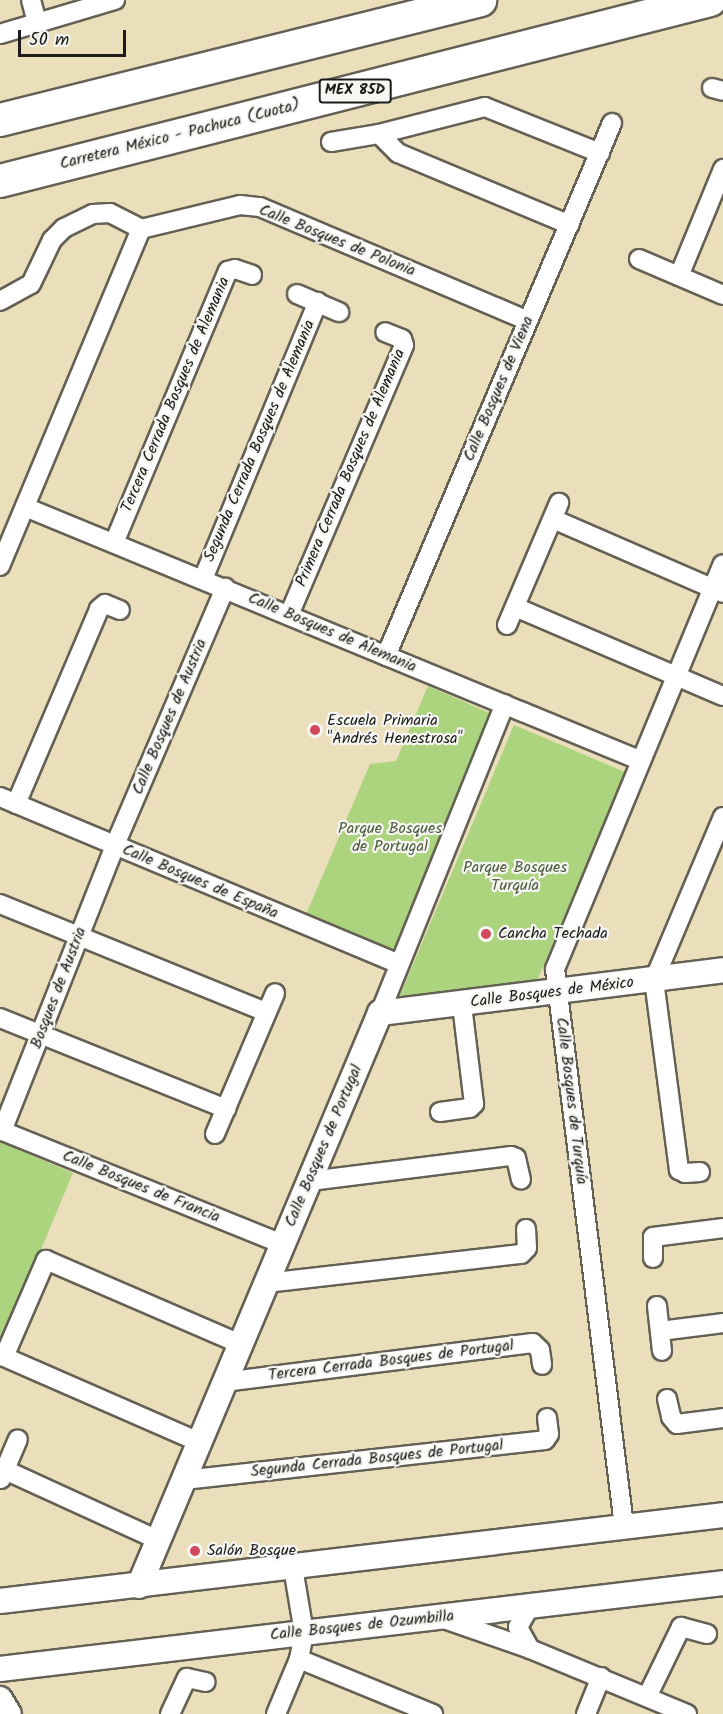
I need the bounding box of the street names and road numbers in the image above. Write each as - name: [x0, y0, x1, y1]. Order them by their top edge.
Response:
- road number: MEX 85D: [318, 79, 392, 103]
- street label: Carretera México - Pachuca (Cuota): [58, 96, 302, 174]
- street label: Calle Bosques de Polonia: [256, 201, 418, 281]
- street label: Tercera Cerrada Bosques de Alemania: [118, 274, 234, 516]
- street label: Calle Bosques de Viena: [460, 314, 538, 464]
- street label: Segunda Cerrada Bosques de Alemania: [200, 317, 320, 565]
- street label: Primera Cerrada Bosques de Alemania: [292, 346, 410, 590]
- street label: Calle Bosques de Alemania: [245, 589, 419, 677]
- street label: Calle Bosques de Austria: [129, 636, 211, 798]
- street label: Calle Bosques de España: [119, 840, 281, 924]
- street label: Bosques de Austria: [27, 925, 91, 1051]
- street label: Calle Bosques de México: [469, 973, 635, 1013]
- street label: Calle Bosques de Turquía: [551, 1016, 591, 1186]
- street label: Calle Bosques de Portugal: [281, 1062, 367, 1230]
- street label: Calle Bosques de Francia: [59, 1147, 223, 1227]
- street label: Tercera Cerrada Bosques de Portugal: [267, 1336, 515, 1386]
- street label: Segunda Cerrada Bosques de Portugal: [250, 1436, 504, 1482]
- street label: Calle Bosques de Ozumbilla: [269, 1607, 455, 1645]

